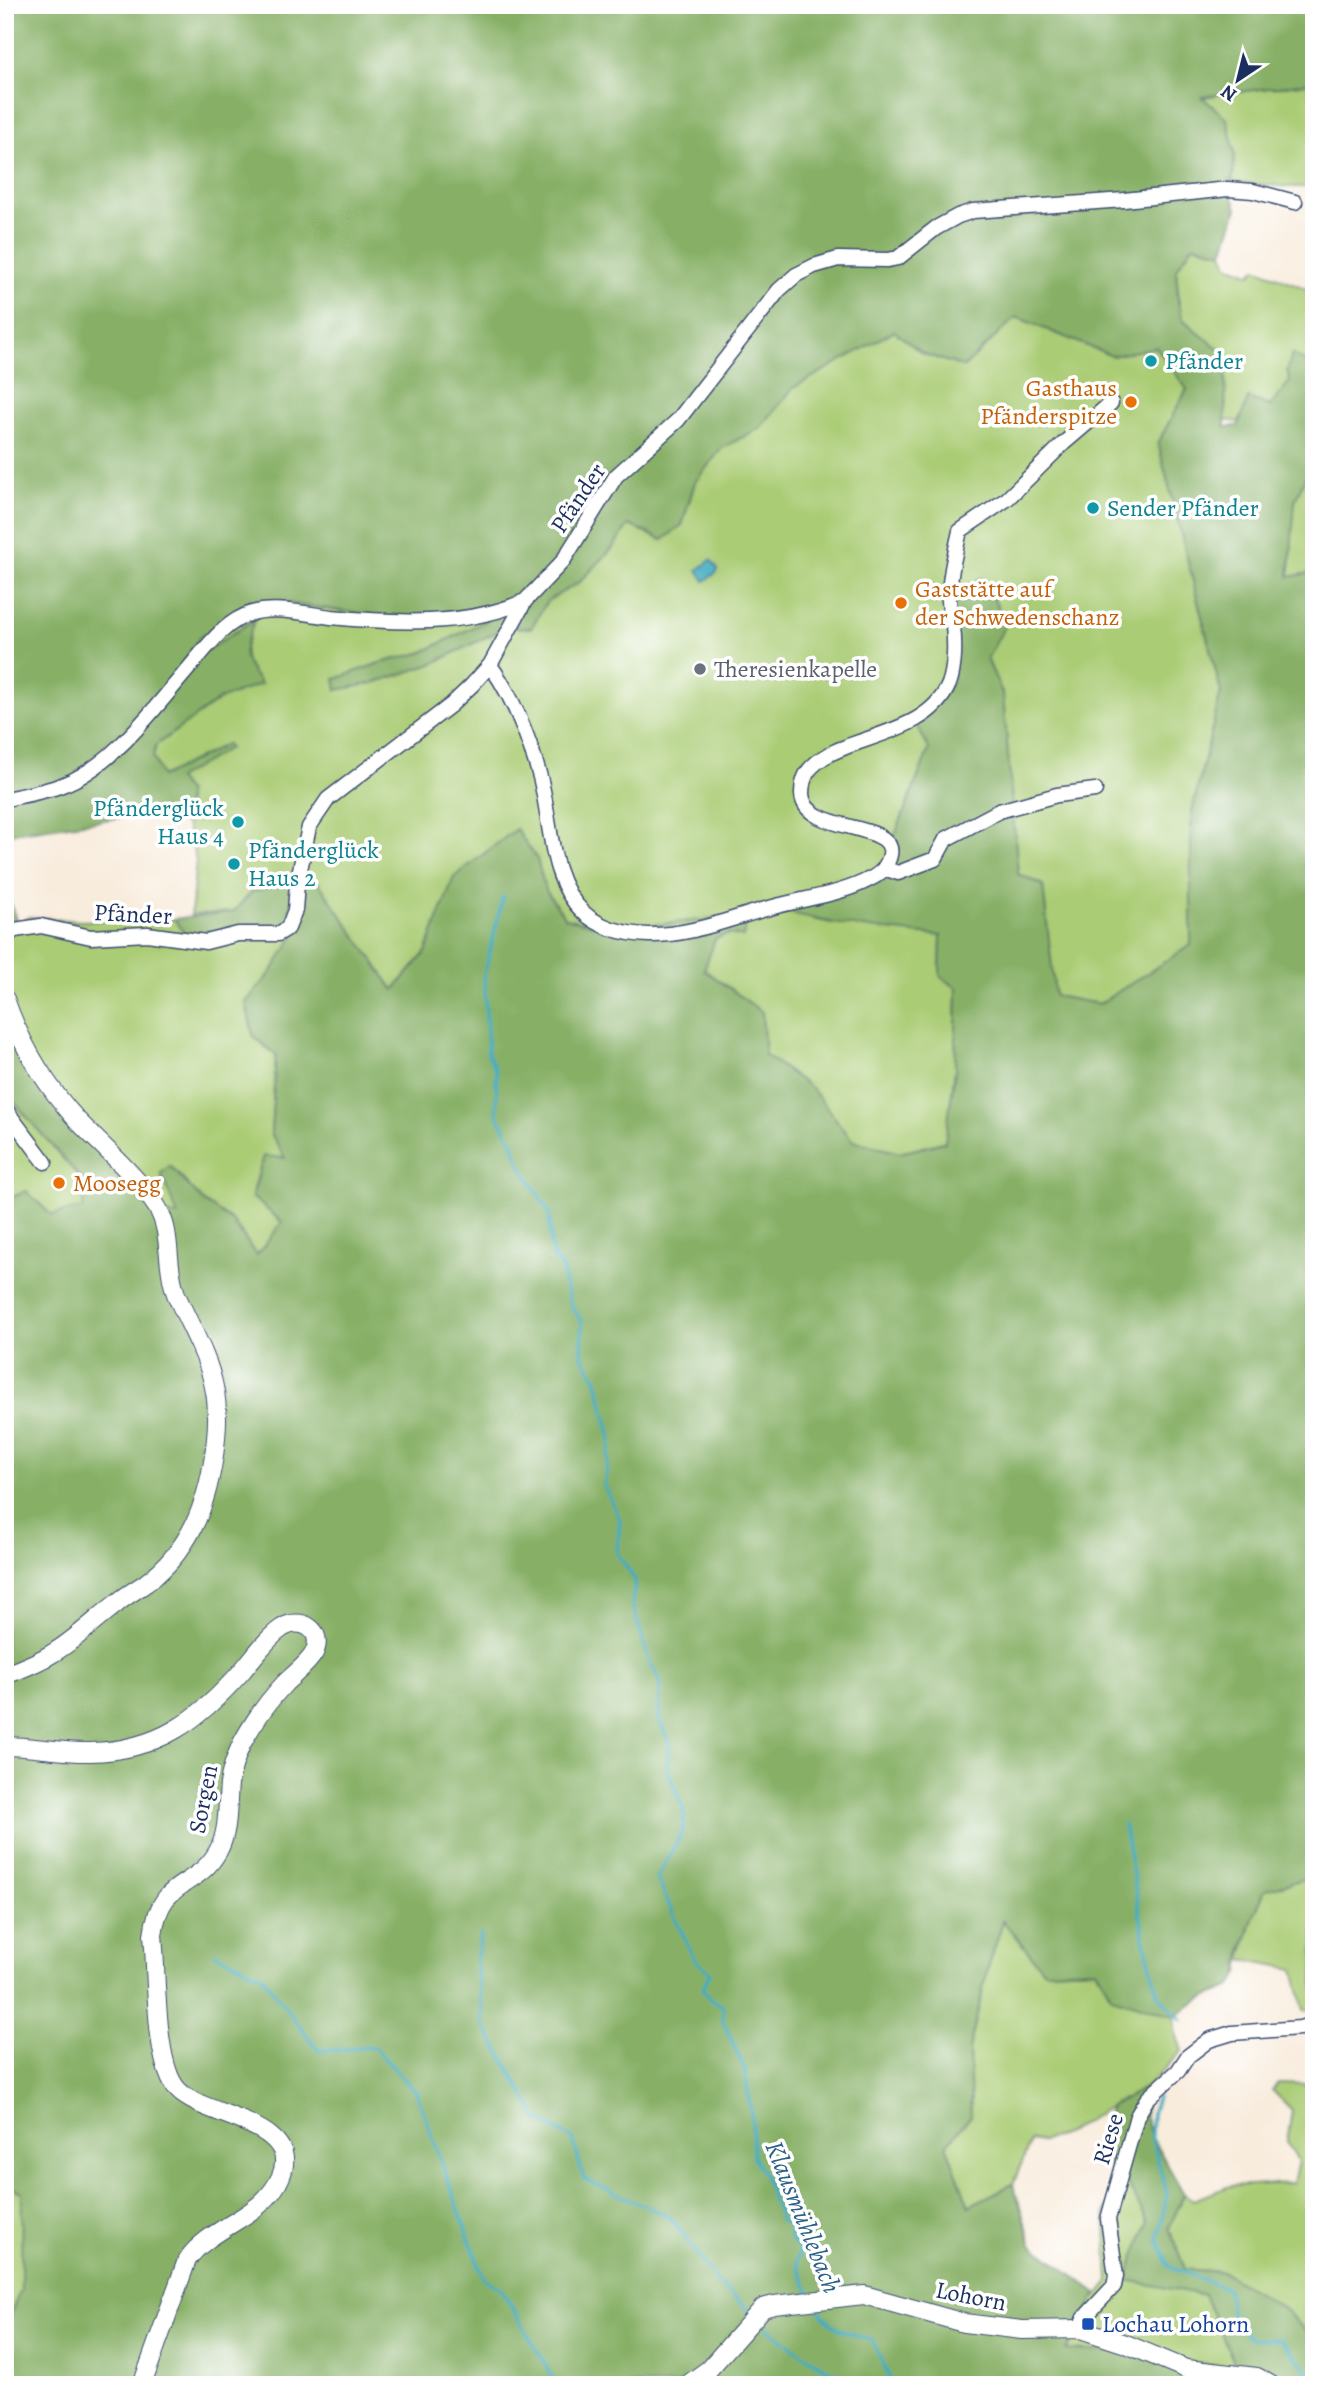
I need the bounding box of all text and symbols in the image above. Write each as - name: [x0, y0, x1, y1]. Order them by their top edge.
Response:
- north arrow: [1204, 46, 1274, 116]
- text: N: [1216, 78, 1242, 108]
- place label: Pfänder: [1165, 345, 1243, 377]
- marker: Pfänder: [1143, 353, 1159, 369]
- place label: Gasthaus Pfänderspitze: [980, 372, 1117, 432]
- marker: Gasthaus Pfänderspitze: [1123, 394, 1139, 410]
- street label: Pfänder: [543, 457, 613, 539]
- place label: Sender Pfänder: [1107, 492, 1259, 524]
- marker: Sender Pfänder: [1085, 500, 1101, 516]
- place label: Gaststätte auf der Schwedenschanz: [915, 573, 1119, 633]
- marker: Gaststätte auf der Schwedenschanz: [893, 595, 909, 611]
- place label: Theresienkapelle: [714, 653, 877, 685]
- marker: Theresienkapelle: [692, 661, 708, 677]
- place label: Pfänderglück Haus 4: [93, 792, 224, 852]
- marker: Pfänderglück Haus 4: [230, 814, 246, 830]
- place label: Pfänderglück Haus 2: [248, 834, 379, 894]
- marker: Pfänderglück Haus 2: [226, 856, 242, 872]
- street label: Pfänder: [93, 896, 173, 932]
- place label: Moosegg: [73, 1167, 161, 1199]
- marker: Moosegg: [51, 1175, 67, 1191]
- street label: Sorgen: [181, 1762, 225, 1836]
- street label: Riese: [1085, 2109, 1131, 2169]
- water label: Klausmühlebach: [757, 2136, 849, 2298]
- street label: Lohorn: [933, 2273, 1009, 2319]
- place label: Lochau Lohorn: [1102, 2308, 1249, 2340]
- marker: Lochau Lohorn: [1080, 2316, 1096, 2332]

